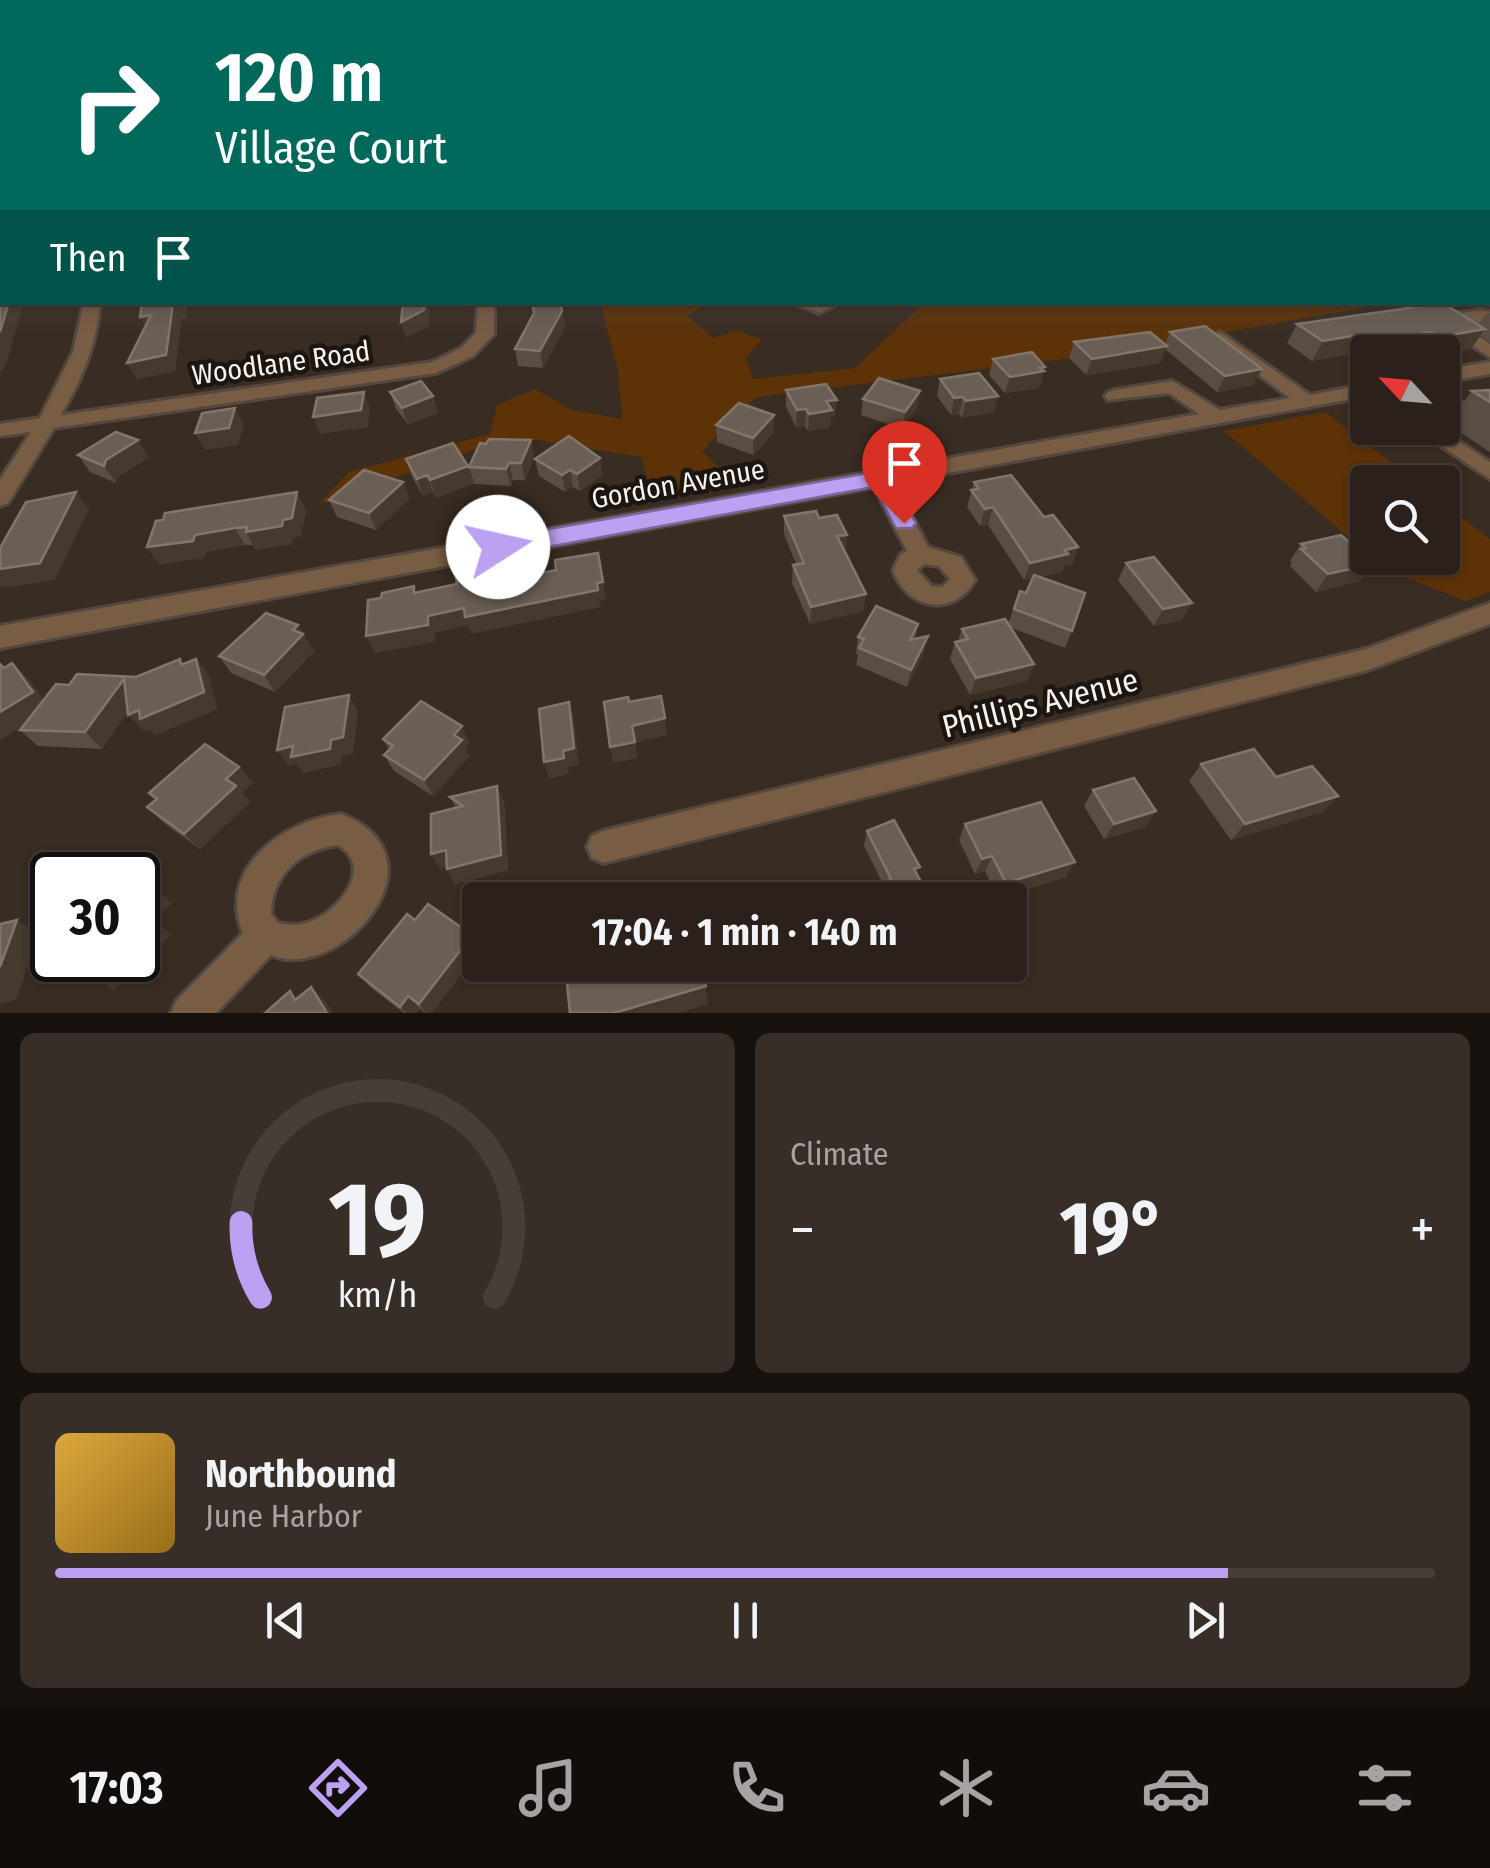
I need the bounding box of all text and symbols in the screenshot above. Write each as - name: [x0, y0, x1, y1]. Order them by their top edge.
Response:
- text: 120 m: [215, 36, 383, 120]
- icon: right: [50, 40, 180, 170]
- text: Village Court: [215, 121, 447, 175]
- icon: arrive: [146, 230, 201, 285]
- text: Then: [50, 235, 126, 281]
- street label: Woodlane Road: [190, 334, 372, 392]
- north arrow: [1350, 335, 1460, 445]
- map controls: [1350, 335, 1460, 575]
- pin: [862, 421, 947, 524]
- icon: arrive: [877, 436, 932, 491]
- street label: Gordon Avenue: [589, 453, 767, 515]
- button: search: [1350, 465, 1460, 575]
- position arrow: [446, 495, 550, 599]
- street label: Phillips Avenue: [938, 660, 1142, 746]
- speed limit sign: 30: [30, 852, 160, 982]
- text: 17:04 · 1 min · 140 m: [591, 909, 898, 955]
- text: Climate: [790, 1135, 889, 1173]
- text: 19: [329, 1158, 426, 1283]
- text: 19°: [1060, 1184, 1165, 1274]
- text: −: [790, 1197, 815, 1263]
- text: +: [1410, 1197, 1435, 1263]
- text: km/h: [338, 1274, 417, 1316]
- text: Northbound: [205, 1451, 397, 1497]
- text: June Harbor: [205, 1497, 362, 1535]
- icon: previous: [258, 1593, 313, 1648]
- icon: pause: [718, 1593, 773, 1648]
- icon: next: [1178, 1593, 1233, 1648]
- icon: directions: [303, 1753, 373, 1823]
- icon: music: [513, 1753, 583, 1823]
- icon: phone: [722, 1753, 792, 1823]
- icon: climate: [931, 1753, 1001, 1823]
- icon: car: [1141, 1753, 1211, 1823]
- icon: filters: [1350, 1753, 1420, 1823]
- text: 17:03: [70, 1761, 164, 1815]

